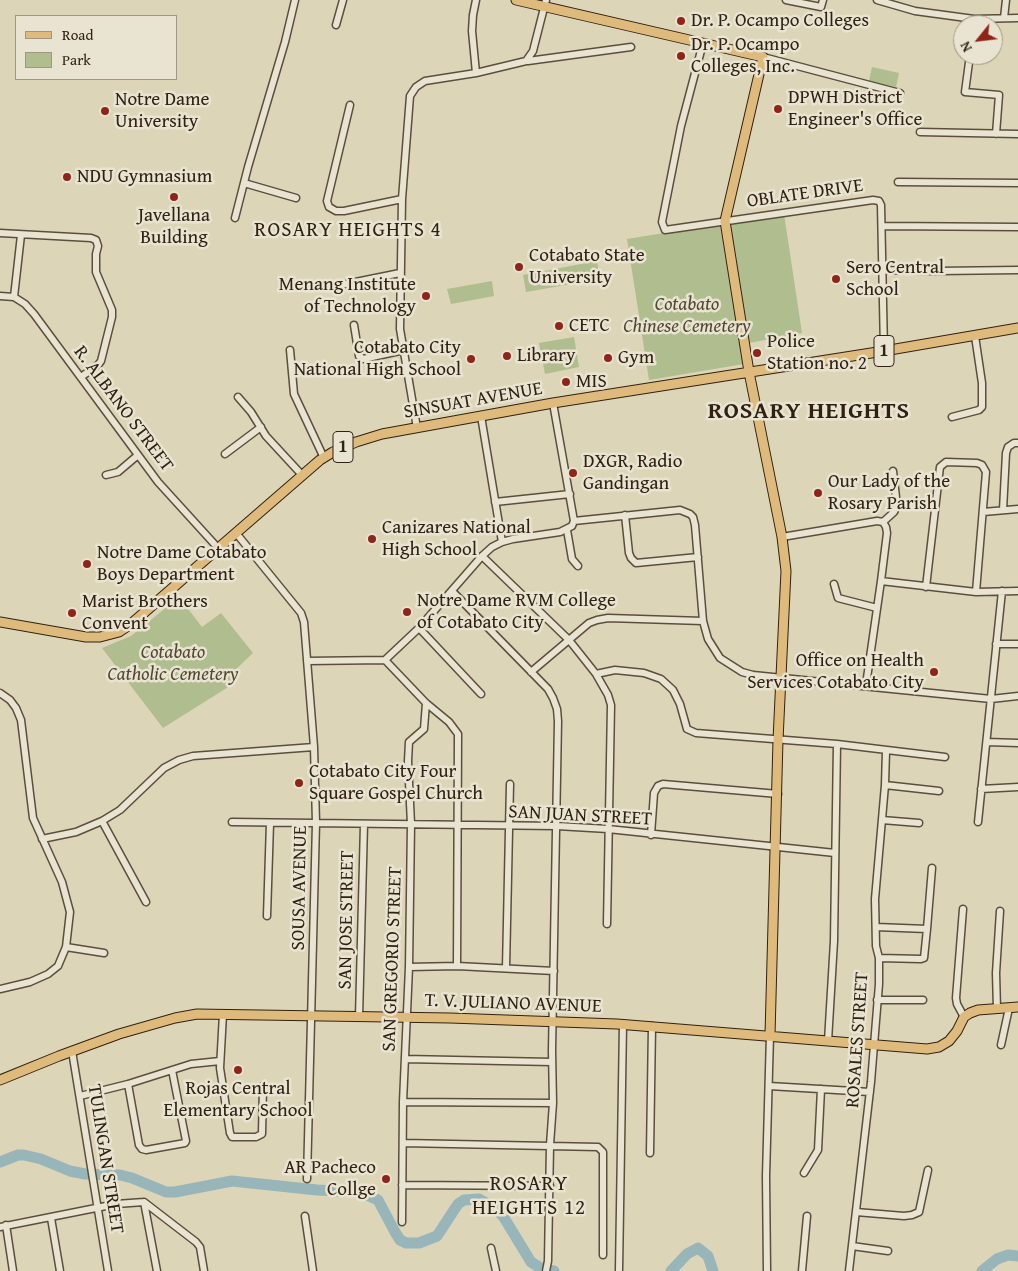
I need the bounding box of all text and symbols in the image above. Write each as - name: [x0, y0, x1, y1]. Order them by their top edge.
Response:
- place label: Dr. P. Ocampo Colleges: [691, 10, 869, 32]
- legend: [15, 15, 178, 80]
- marker: Dr. P. Ocampo Colleges: [675, 15, 687, 27]
- north arrow: [953, 15, 1003, 65]
- text: Road: [62, 24, 93, 45]
- place label: Dr. P. Ocampo Colleges, Inc.: [691, 34, 799, 78]
- text: N: [955, 38, 977, 56]
- text: Park: [62, 49, 91, 70]
- marker: Dr. P. Ocampo Colleges, Inc.: [675, 50, 687, 62]
- place label: DPWH District Engineer's Office: [788, 87, 922, 131]
- place label: Notre Dame University: [115, 89, 209, 133]
- marker: DPWH District Engineer's Office: [772, 103, 784, 115]
- marker: Notre Dame University: [99, 105, 111, 117]
- place label: NDU Gymnasium: [77, 166, 212, 188]
- marker: NDU Gymnasium: [61, 171, 73, 183]
- street label: OBLATE DRIVE: [745, 175, 865, 213]
- marker: Javellana Building: [168, 191, 180, 203]
- place label: Javellana Building: [138, 205, 210, 249]
- district label: ROSARY HEIGHTS 4: [252, 218, 444, 244]
- place label: Cotabato State University: [529, 245, 645, 289]
- place label: Sero Central School: [846, 257, 944, 301]
- marker: Cotabato State University: [513, 261, 525, 273]
- marker: Sero Central School: [830, 273, 842, 285]
- place label: Menang Institute of Technology: [279, 274, 416, 318]
- marker: Menang Institute of Technology: [420, 290, 432, 302]
- park label: Cotabato Chinese Cemetery: [623, 294, 751, 338]
- place label: CETC: [569, 315, 610, 337]
- marker: CETC: [553, 320, 565, 332]
- place label: Police Station no. 2: [767, 331, 867, 375]
- road number: 1: [874, 336, 894, 366]
- place label: Cotabato City National High School: [294, 337, 461, 381]
- street label: R. ALBANO STREET: [68, 342, 178, 476]
- place label: Library: [517, 345, 575, 367]
- place label: Gym: [618, 347, 654, 369]
- marker: Police Station no. 2: [751, 347, 763, 359]
- marker: Library: [501, 350, 513, 362]
- marker: Gym: [602, 352, 614, 364]
- marker: Cotabato City National High School: [465, 353, 477, 365]
- place label: MIS: [576, 371, 607, 393]
- marker: MIS: [560, 376, 572, 388]
- street label: SINSUAT AVENUE: [402, 378, 544, 424]
- district label: ROSARY HEIGHTS: [706, 398, 912, 426]
- road number: 1: [333, 432, 353, 462]
- place label: DXGR, Radio Gandingan: [583, 451, 682, 495]
- marker: DXGR, Radio Gandingan: [567, 467, 579, 479]
- place label: Our Lady of the Rosary Parish: [828, 471, 950, 515]
- marker: Our Lady of the Rosary Parish: [812, 487, 824, 499]
- place label: Canizares National High School: [382, 517, 531, 561]
- marker: Canizares National High School: [366, 533, 378, 545]
- place label: Notre Dame Cotabato Boys Department: [97, 542, 267, 586]
- marker: Notre Dame Cotabato Boys Department: [81, 558, 93, 570]
- place label: Notre Dame RVM College of Cotabato City: [417, 590, 616, 634]
- place label: Marist Brothers Convent: [82, 591, 208, 635]
- marker: Notre Dame RVM College of Cotabato City: [401, 606, 413, 618]
- marker: Marist Brothers Convent: [66, 607, 78, 619]
- park label: Cotabato Catholic Cemetery: [107, 642, 239, 686]
- place label: Office on Health Services Cotabato City: [747, 650, 924, 694]
- marker: Office on Health Services Cotabato City: [928, 666, 940, 678]
- place label: Cotabato City Four Square Gospel Church: [309, 761, 483, 805]
- marker: Cotabato City Four Square Gospel Church: [293, 777, 305, 789]
- street label: SAN JUAN STREET: [508, 801, 652, 831]
- street label: SOUSA AVENUE: [288, 825, 312, 951]
- street label: SAN JOSE STREET: [334, 850, 360, 990]
- street label: SAN GREGORIO STREET: [378, 866, 408, 1052]
- street label: ROSALES STREET: [842, 971, 874, 1109]
- street label: T. V. JULIANO AVENUE: [424, 990, 602, 1018]
- marker: Rojas Central Elementary School: [232, 1064, 244, 1076]
- place label: Rojas Central Elementary School: [164, 1078, 312, 1122]
- street label: TULINGAN STREET: [82, 1083, 128, 1235]
- place label: AR Pacheco Collge: [284, 1157, 376, 1201]
- district label: ROSARY HEIGHTS 12: [471, 1172, 587, 1222]
- marker: AR Pacheco Collge: [380, 1173, 392, 1185]

